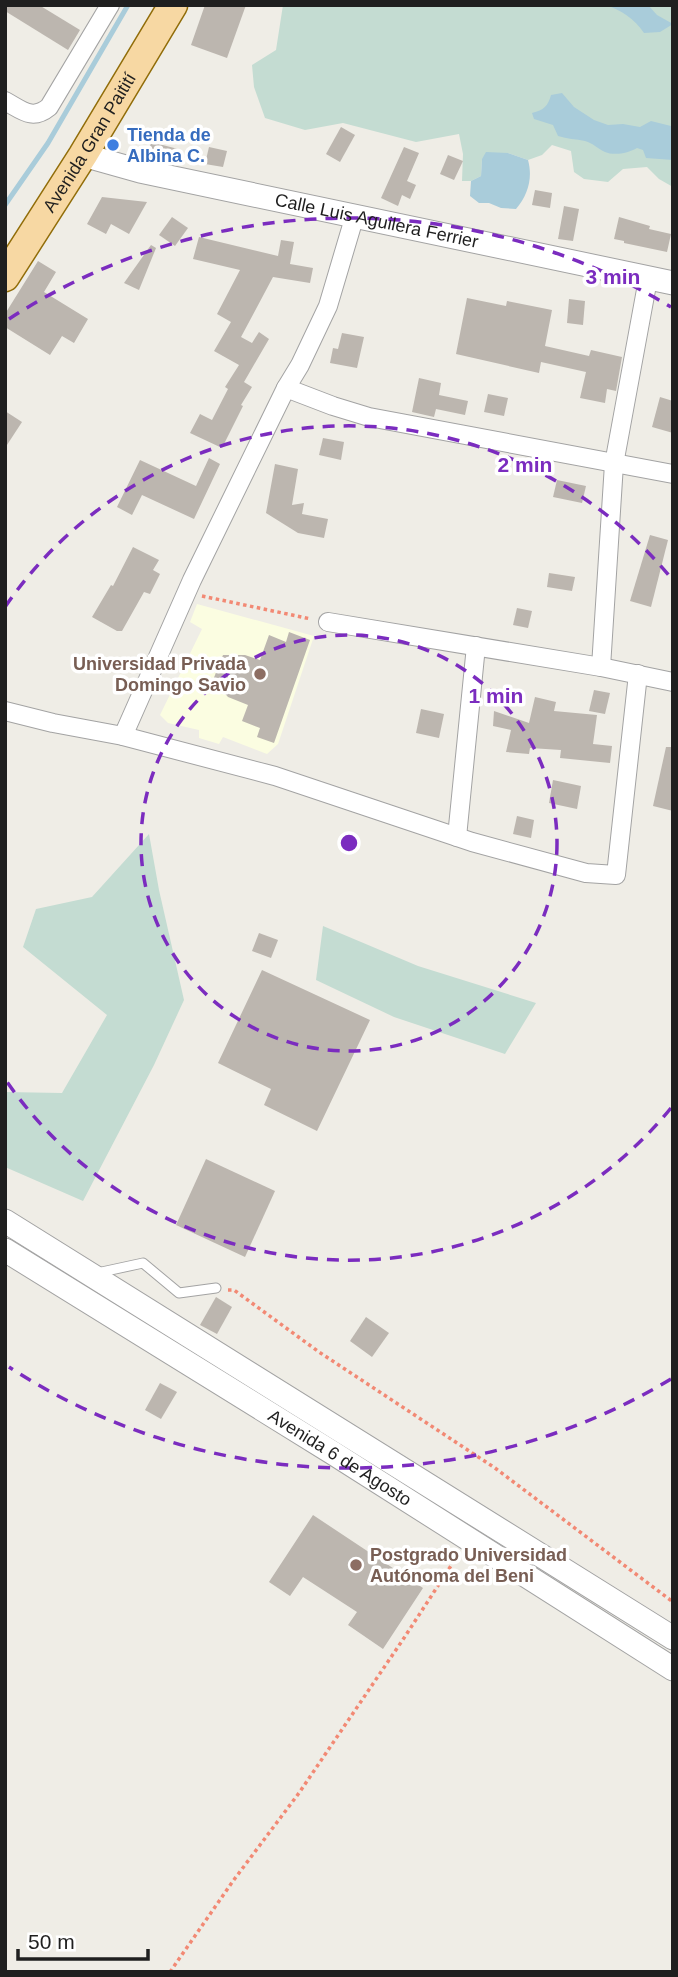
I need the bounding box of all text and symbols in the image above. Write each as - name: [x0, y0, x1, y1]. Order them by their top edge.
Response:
- street label: Avenida Gran Paitití: [39, 69, 140, 216]
- place label: Tienda de Albina C.: [127, 125, 211, 166]
- marker: Tienda de Albina C.: [105, 137, 121, 153]
- street label: Calle Luis Aguilera Ferrier: [273, 190, 480, 252]
- text: 3 min: [586, 265, 640, 288]
- text: 2 min: [498, 453, 552, 476]
- place label: Universidad Privada Domingo Savio: [73, 654, 247, 695]
- marker: Universidad Privada Domingo Savio: [252, 666, 268, 682]
- text: 1 min: [469, 684, 523, 707]
- centre of rings: [337, 831, 361, 855]
- street label: Avenida 6 de Agosto: [265, 1405, 415, 1510]
- place label: Postgrado Universidad Autónoma del Beni: [370, 1545, 567, 1586]
- marker: Postgrado Universidad Autónoma del Beni: [348, 1557, 364, 1573]
- scale bar: [18, 1918, 147, 1962]
- text: 50 m: [28, 1930, 75, 1953]

